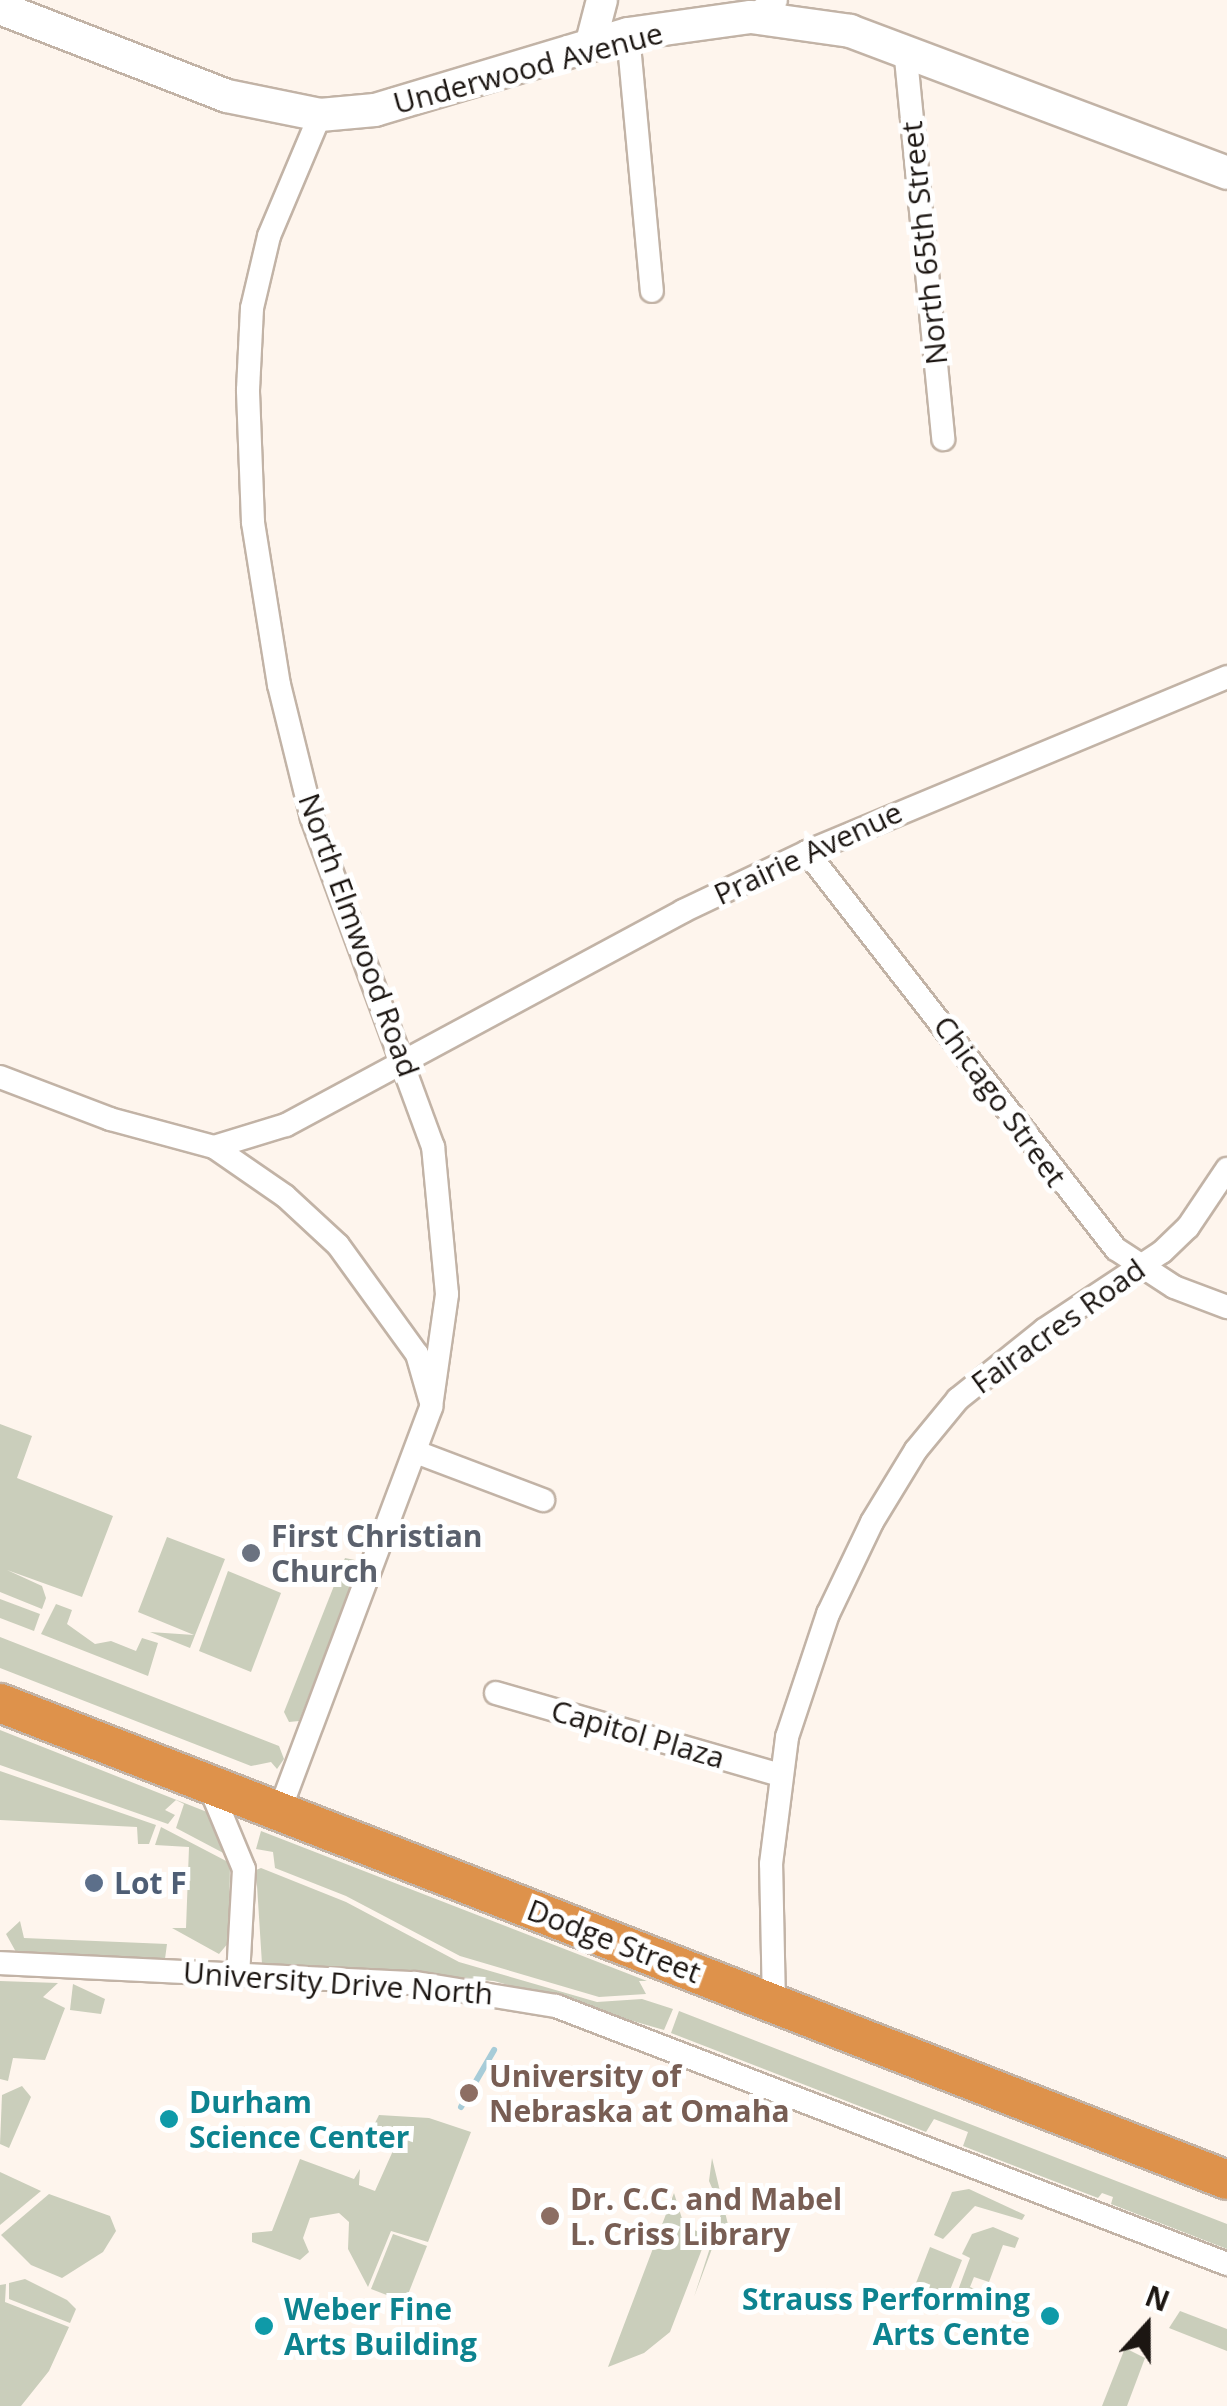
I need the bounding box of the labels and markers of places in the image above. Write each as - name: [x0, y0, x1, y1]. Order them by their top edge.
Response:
- place label: First Christian Church: [271, 1518, 483, 1588]
- marker: First Christian Church: [240, 1542, 262, 1564]
- place label: Lot F: [114, 1865, 187, 1901]
- marker: Lot F: [83, 1872, 105, 1894]
- place label: University of Nebraska at Omaha: [489, 2058, 789, 2128]
- marker: University of Nebraska at Omaha: [458, 2082, 480, 2104]
- place label: Durham Science Center: [189, 2084, 409, 2154]
- marker: Durham Science Center: [158, 2108, 180, 2130]
- place label: Dr. C.C. and Mabel L. Criss Library: [570, 2181, 842, 2252]
- marker: Dr. C.C. and Mabel L. Criss Library: [539, 2205, 561, 2227]
- place label: Strauss Performing Arts Cente: [742, 2281, 1030, 2352]
- place label: Weber Fine Arts Building: [284, 2291, 477, 2362]
- marker: Strauss Performing Arts Cente: [1039, 2305, 1061, 2327]
- marker: Weber Fine Arts Building: [253, 2315, 275, 2337]

